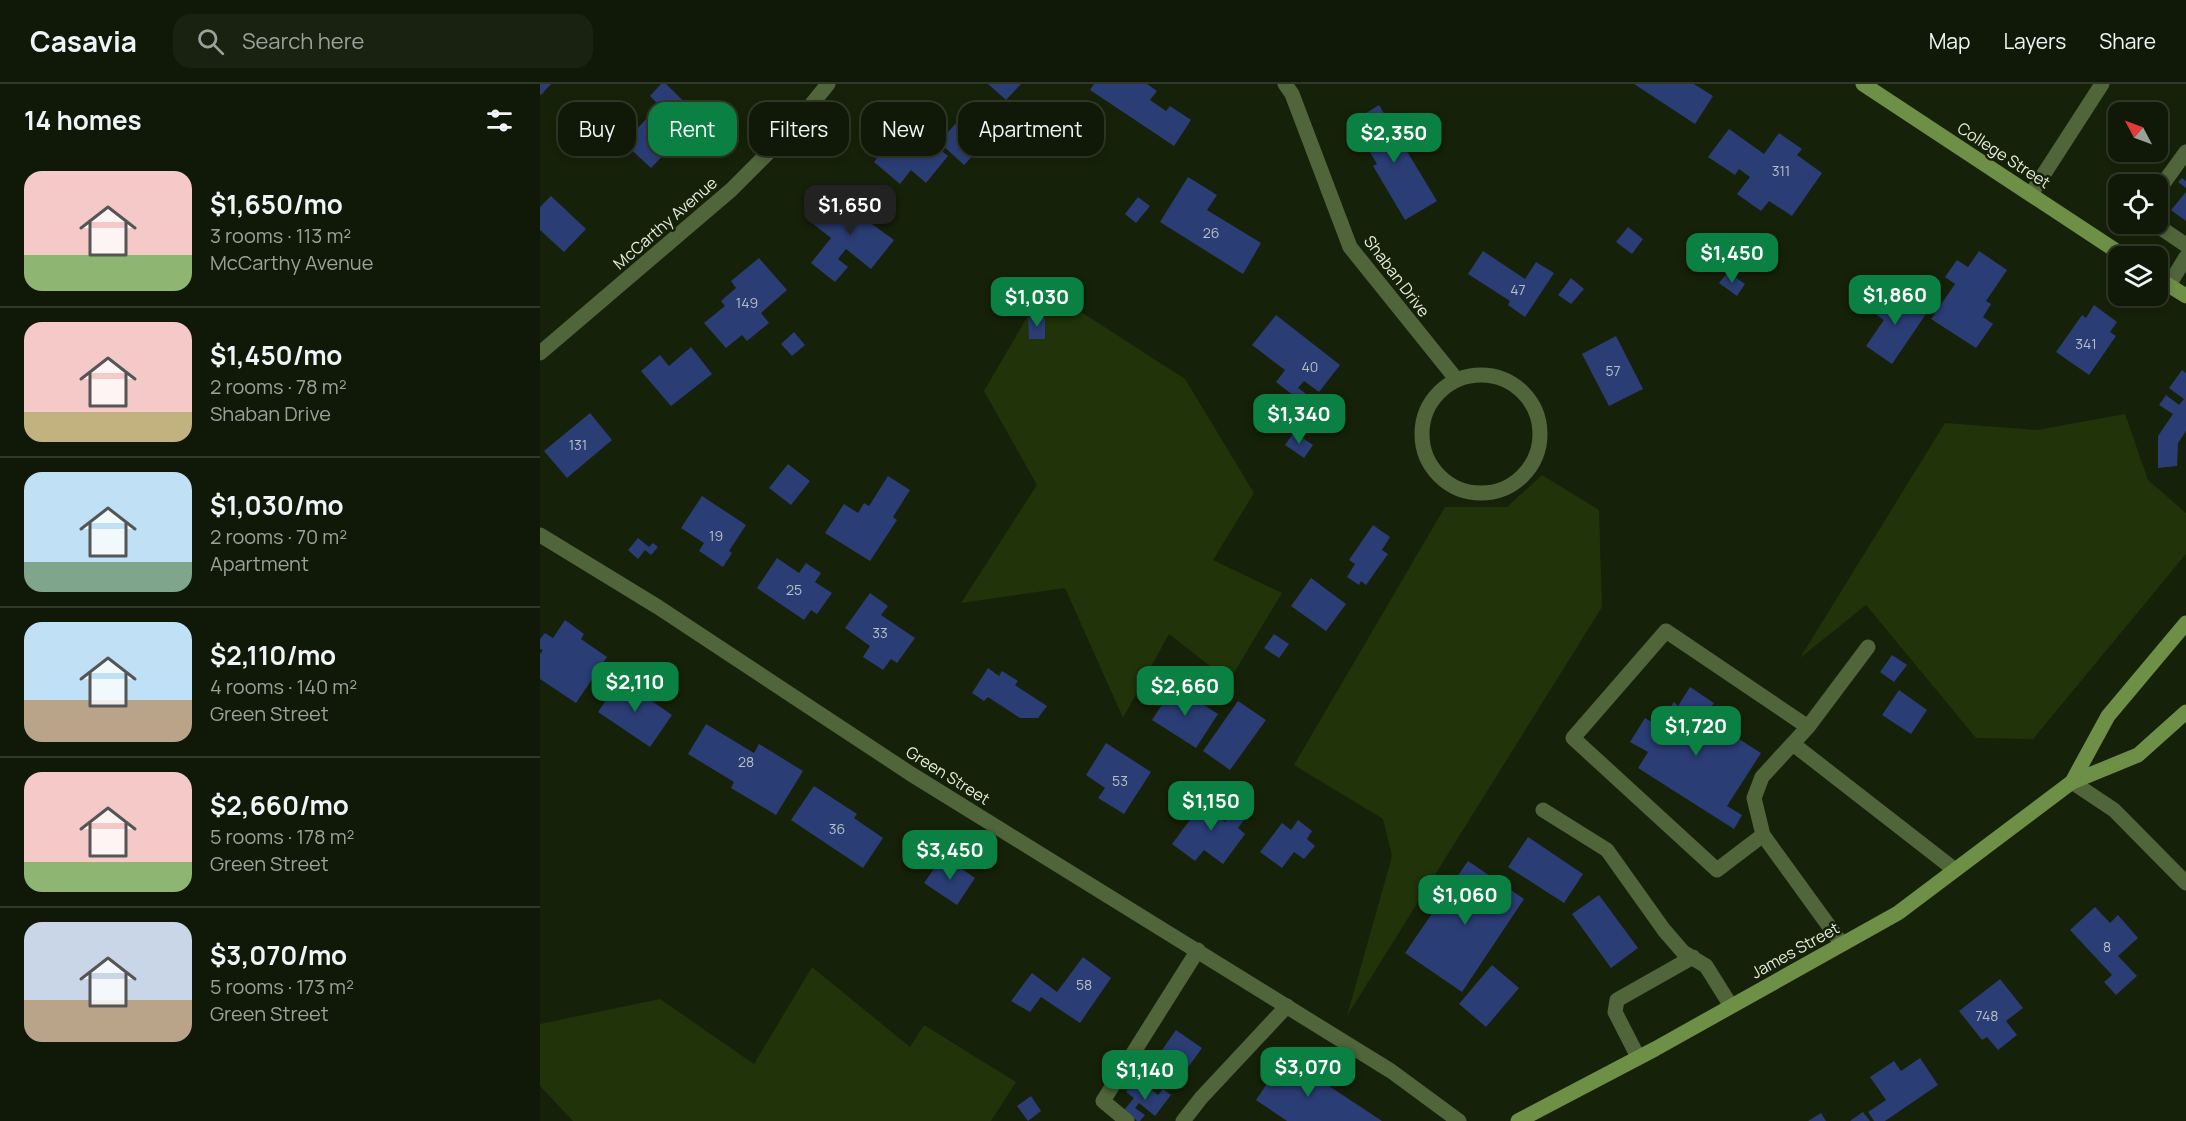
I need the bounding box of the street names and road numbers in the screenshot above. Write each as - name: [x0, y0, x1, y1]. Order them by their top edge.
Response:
- street label: College Street: [1953, 117, 2055, 193]
- street label: McCarthy Avenue: [608, 172, 722, 274]
- street label: Shaban Drive: [1359, 231, 1435, 321]
- street label: Green Street: [902, 740, 994, 810]
- street label: James Street: [1747, 917, 1843, 983]

